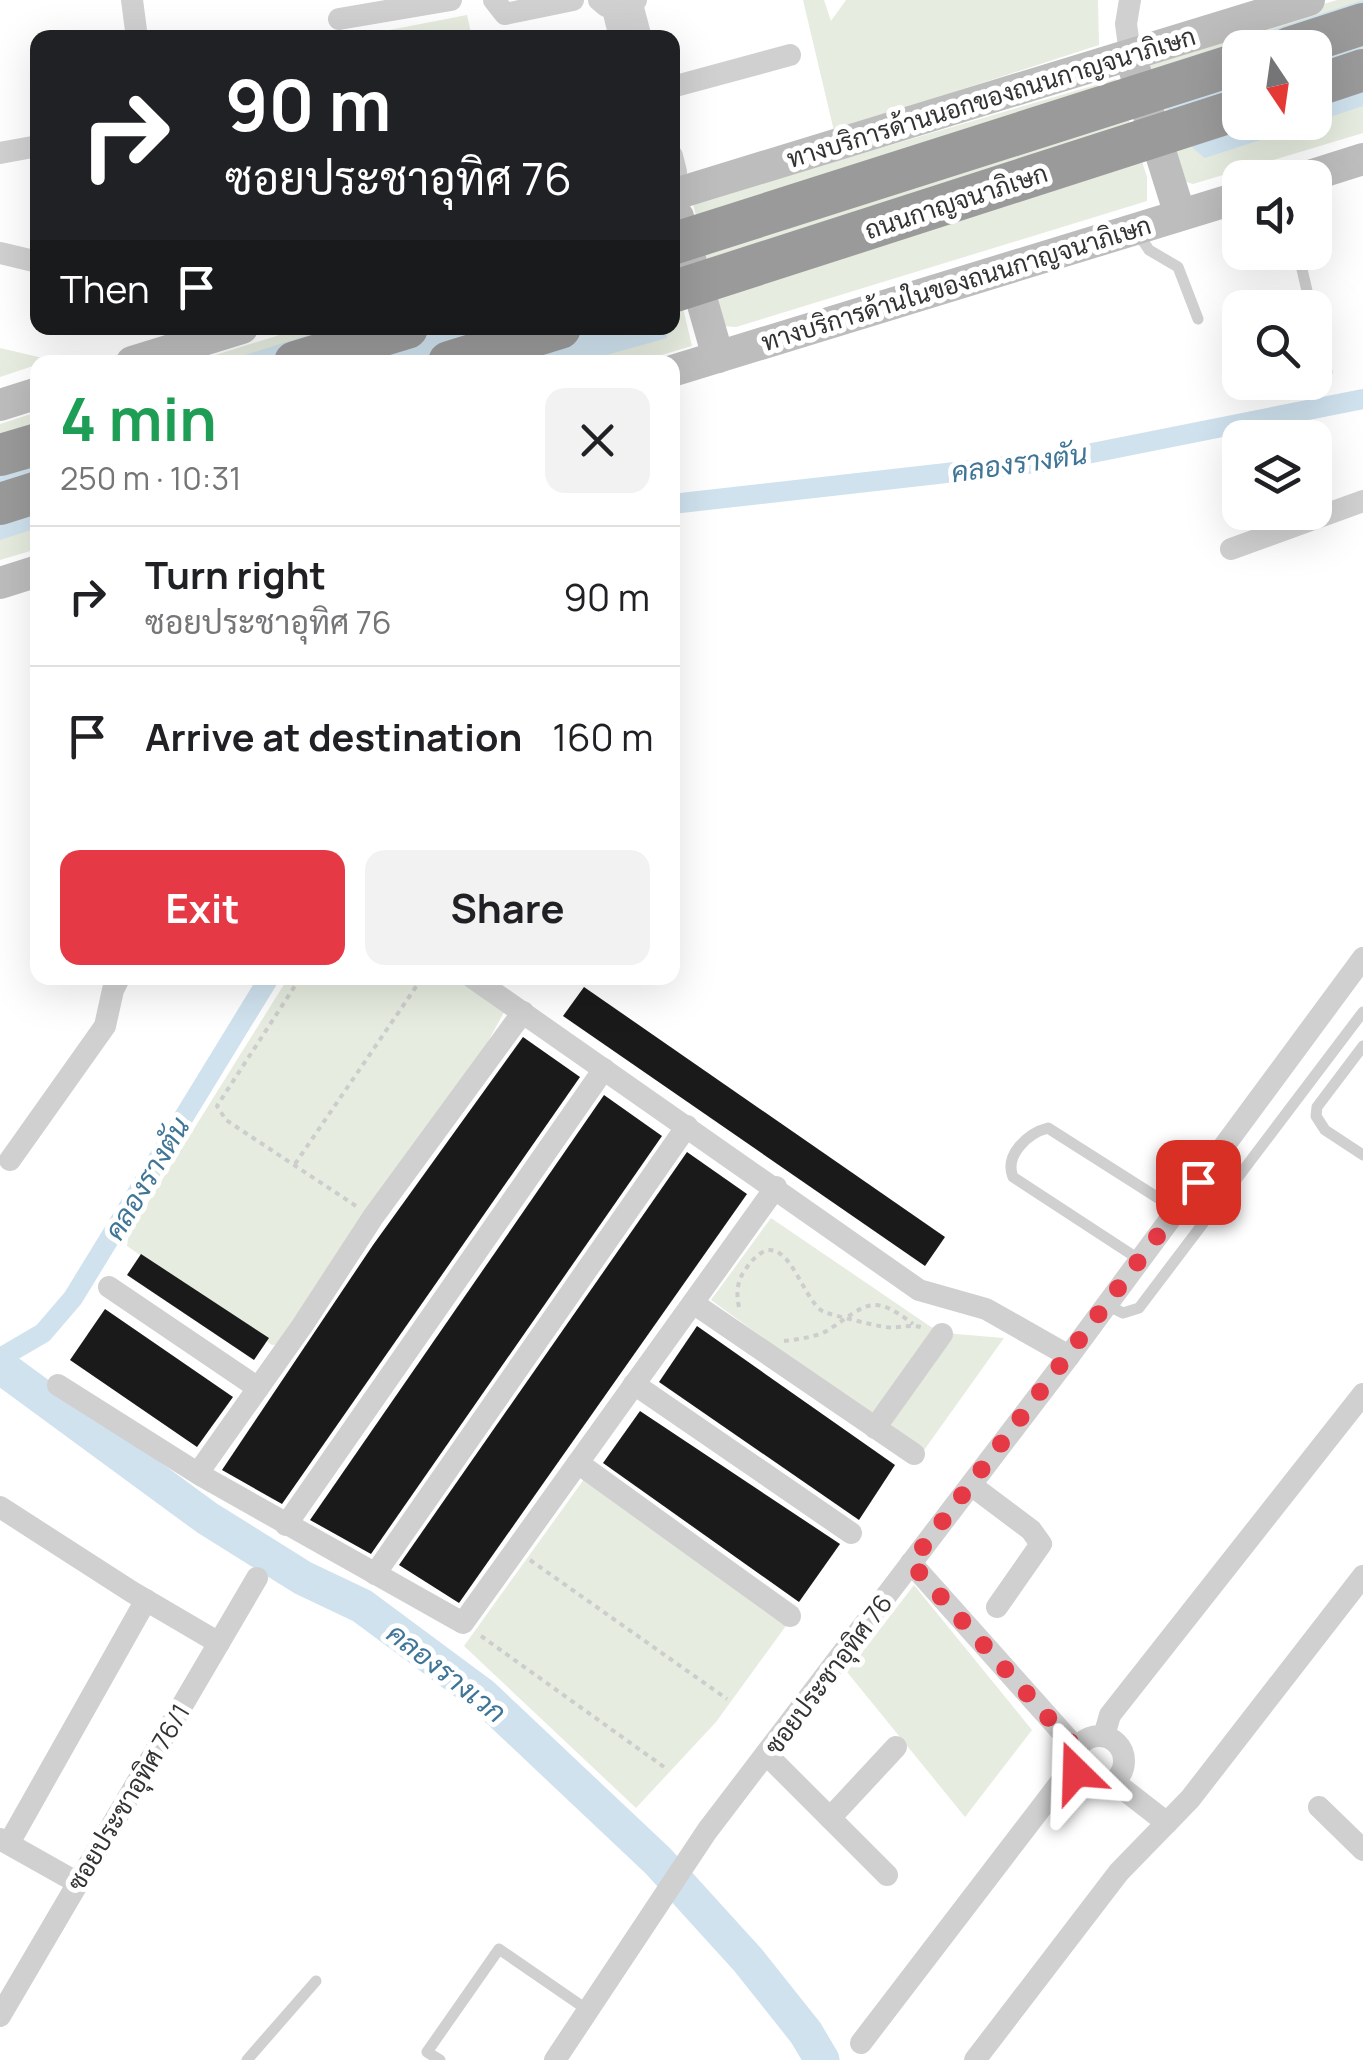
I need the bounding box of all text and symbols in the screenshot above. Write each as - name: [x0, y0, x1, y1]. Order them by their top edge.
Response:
- street label: ทางบริการด้านนอกของถนนกาญจนาภิเษก: [782, 18, 1200, 176]
- north arrow: [1222, 30, 1332, 140]
- map controls: [1222, 30, 1332, 530]
- text: 90 m: [225, 56, 392, 152]
- icon: right: [60, 70, 190, 200]
- text: ซอยประชาอุทิศ 76: [225, 147, 572, 209]
- street label: ถนนกาญจนาภิเษก: [860, 155, 1052, 247]
- button: sound: [1222, 160, 1332, 270]
- street label: ทางบริการด้านในของถนนกาญจนาภิเษก: [757, 207, 1155, 359]
- icon: arrive: [169, 260, 224, 315]
- text: Then: [60, 262, 149, 314]
- button: search: [1222, 290, 1332, 400]
- text: 4 min: [60, 377, 217, 459]
- button: close: [545, 388, 650, 493]
- button: layers: [1222, 420, 1332, 530]
- water label: คลองรางตัน: [949, 434, 1090, 490]
- text: 250 m · 10:31: [60, 456, 242, 500]
- text: Turn right: [145, 548, 326, 600]
- icon: right: [60, 569, 115, 624]
- text: 90 m: [563, 570, 650, 622]
- text: ซอยประชาอุทิศ 76: [145, 600, 392, 644]
- icon: arrive: [60, 709, 115, 764]
- text: Arrive at destination: [145, 710, 522, 762]
- text: 160 m: [552, 710, 654, 762]
- button: Exit: [60, 850, 345, 965]
- button: Share: [365, 850, 650, 965]
- water label: คลองรางตัน: [94, 1109, 198, 1246]
- pin: [1156, 1140, 1241, 1225]
- icon: arrive: [1171, 1155, 1226, 1210]
- street label: ซอยประชาอุทิศ 76: [756, 1587, 901, 1762]
- water label: คลองรางเวก: [380, 1614, 514, 1730]
- street label: ซอยประชาอุทิศ 76/1: [58, 1697, 198, 1897]
- position arrow: [1024, 1720, 1128, 1824]

